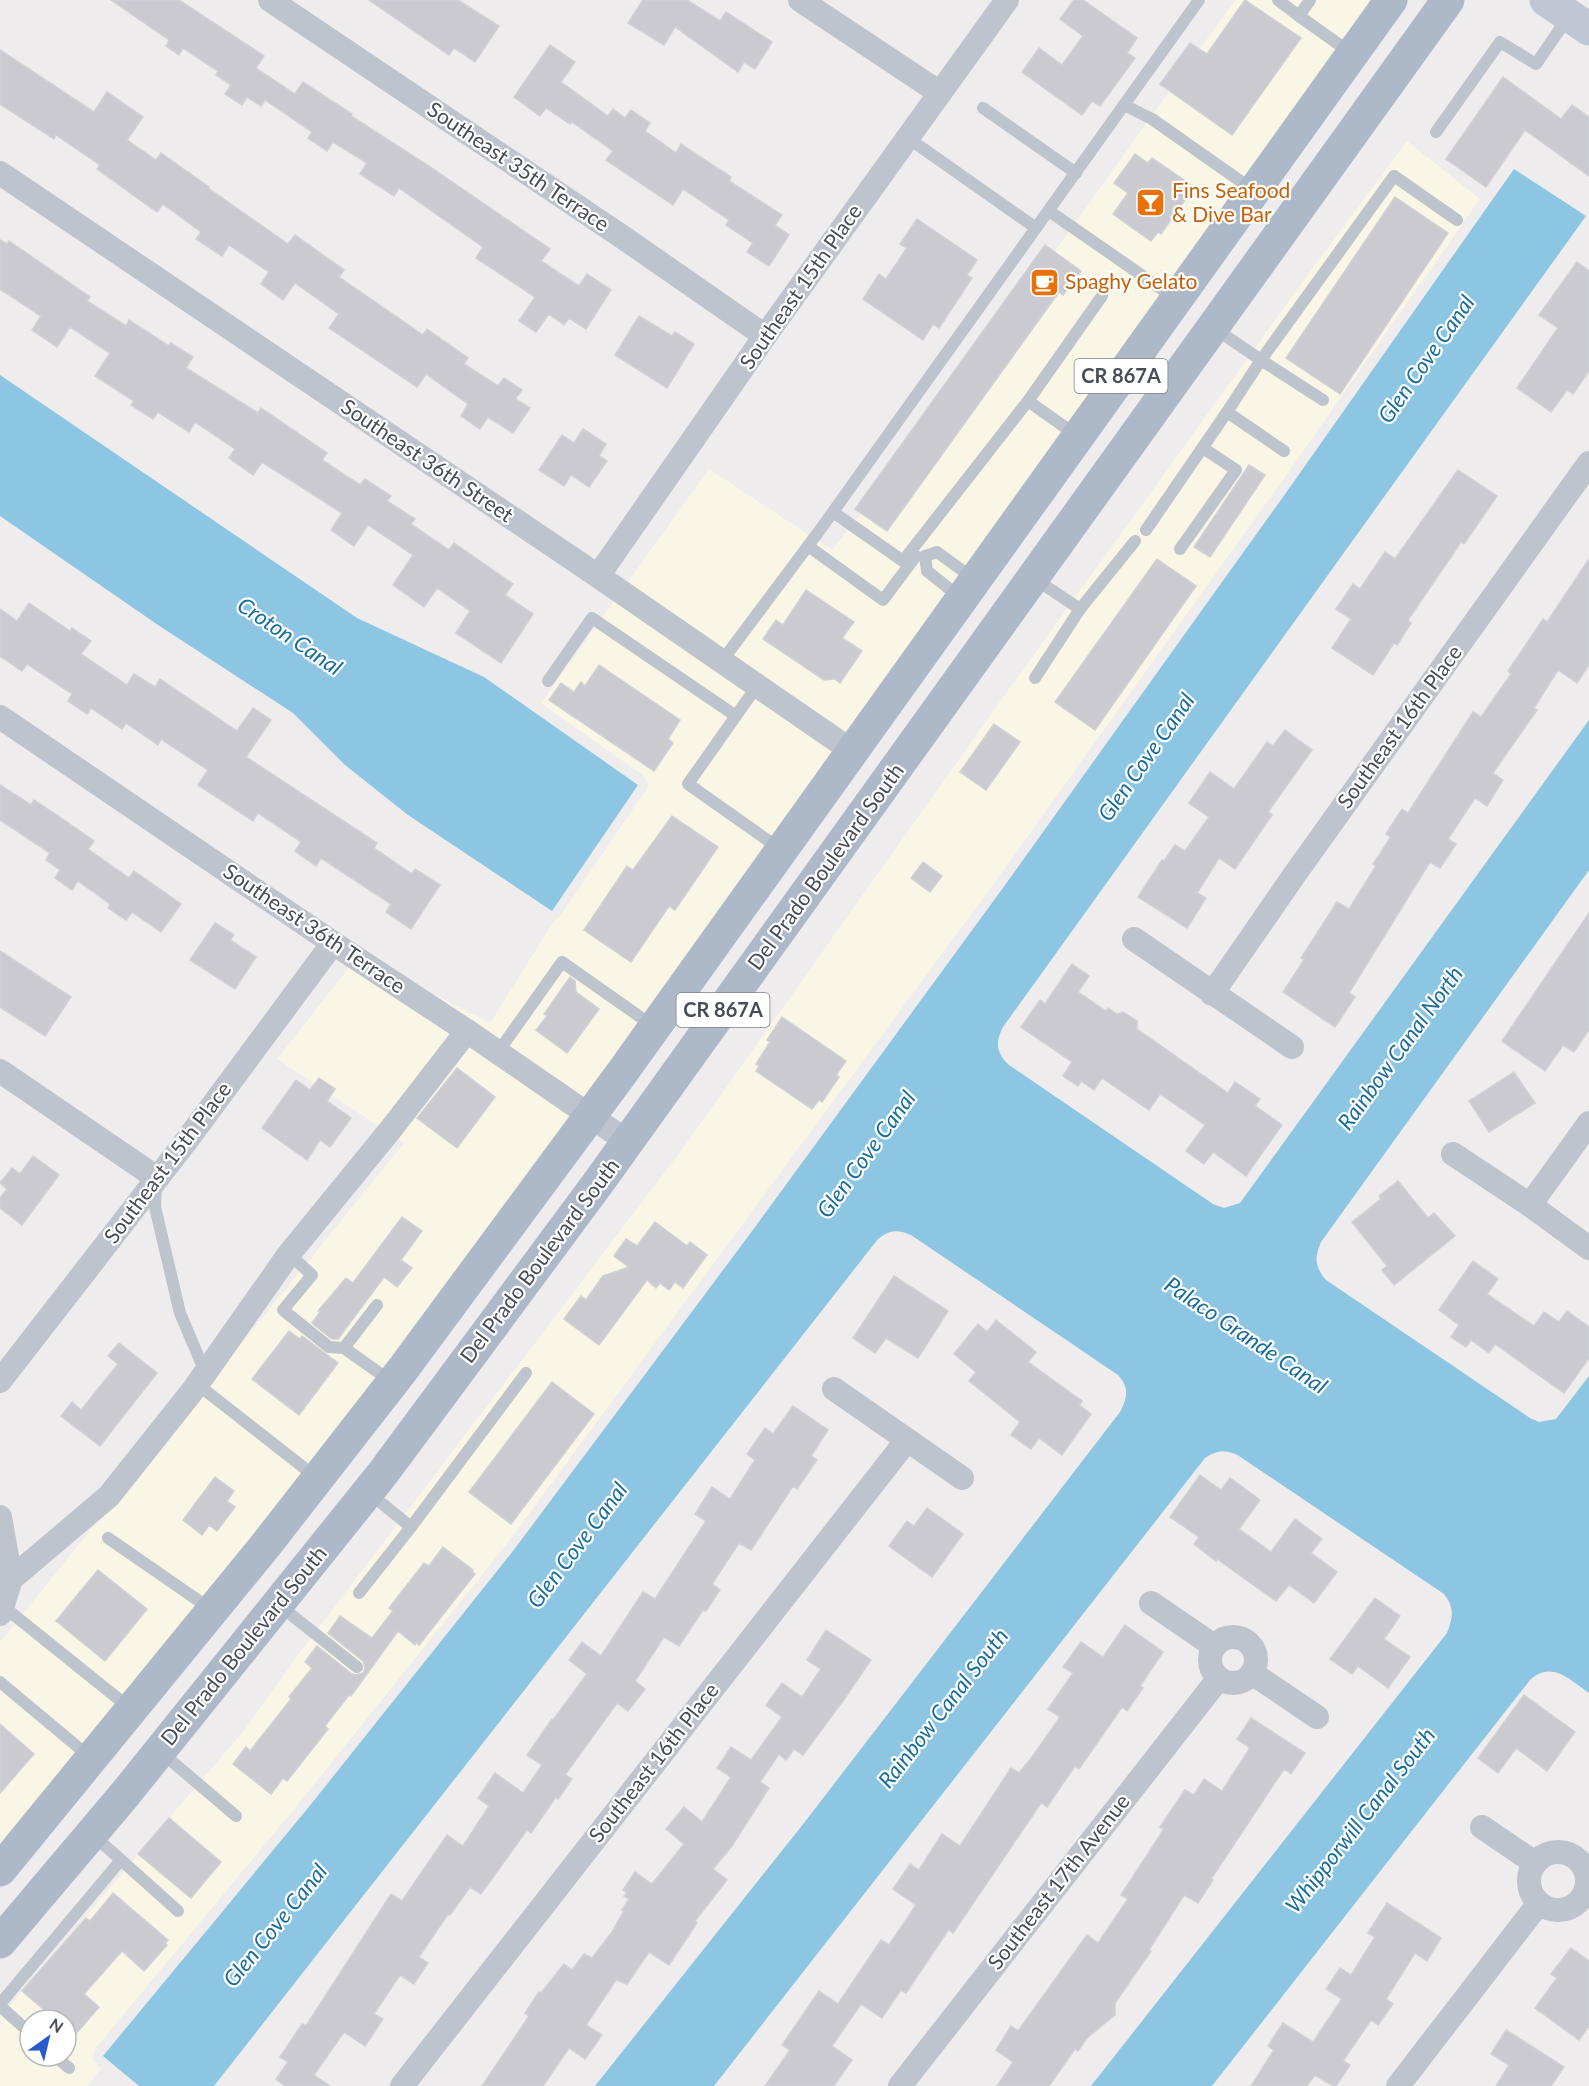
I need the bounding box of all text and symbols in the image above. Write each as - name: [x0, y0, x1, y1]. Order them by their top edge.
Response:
- street label: Southeast 35th Terrace: [423, 96, 614, 236]
- place label: Fins Seafood & Dive Bar: [1172, 177, 1290, 226]
- bar icon: Fins Seafood & Dive Bar: [1135, 187, 1167, 219]
- street label: Southeast 15th Place: [733, 199, 866, 373]
- cafe icon: Spaghy Gelato: [1028, 266, 1060, 298]
- place label: Spaghy Gelato: [1065, 268, 1197, 293]
- water label: Glen Cove Canal: [1371, 289, 1480, 428]
- road number: CR 867A: [1074, 359, 1168, 393]
- street label: Southeast 36th Street: [337, 393, 519, 527]
- water label: Croton Canal: [233, 591, 348, 680]
- street label: Southeast 16th Place: [1331, 640, 1466, 813]
- water label: Glen Cove Canal: [1091, 687, 1200, 826]
- street label: Del Prado Boulevard South: [741, 758, 908, 974]
- street label: Southeast 36th Terrace: [219, 858, 410, 998]
- water label: Rainbow Canal North: [1331, 961, 1468, 1135]
- road number: CR 867A: [676, 993, 770, 1027]
- street label: Southeast 15th Place: [98, 1076, 236, 1248]
- water label: Glen Cove Canal: [811, 1085, 921, 1222]
- street label: Del Prado Boulevard South: [454, 1153, 624, 1367]
- water label: Palaco Grande Canal: [1160, 1270, 1333, 1399]
- water label: Glen Cove Canal: [521, 1477, 633, 1613]
- street label: Del Prado Boulevard South: [155, 1540, 331, 1750]
- water label: Rainbow Canal South: [872, 1622, 1013, 1793]
- street label: Southeast 16th Place: [583, 1677, 723, 1847]
- water label: Whipporwill Canal South: [1279, 1722, 1440, 1918]
- street label: Southeast 17th Avenue: [982, 1788, 1134, 1974]
- water label: Glen Cove Canal: [217, 1858, 332, 1992]
- north arrow: [18, 2008, 78, 2068]
- text: N: [46, 2014, 67, 2036]

